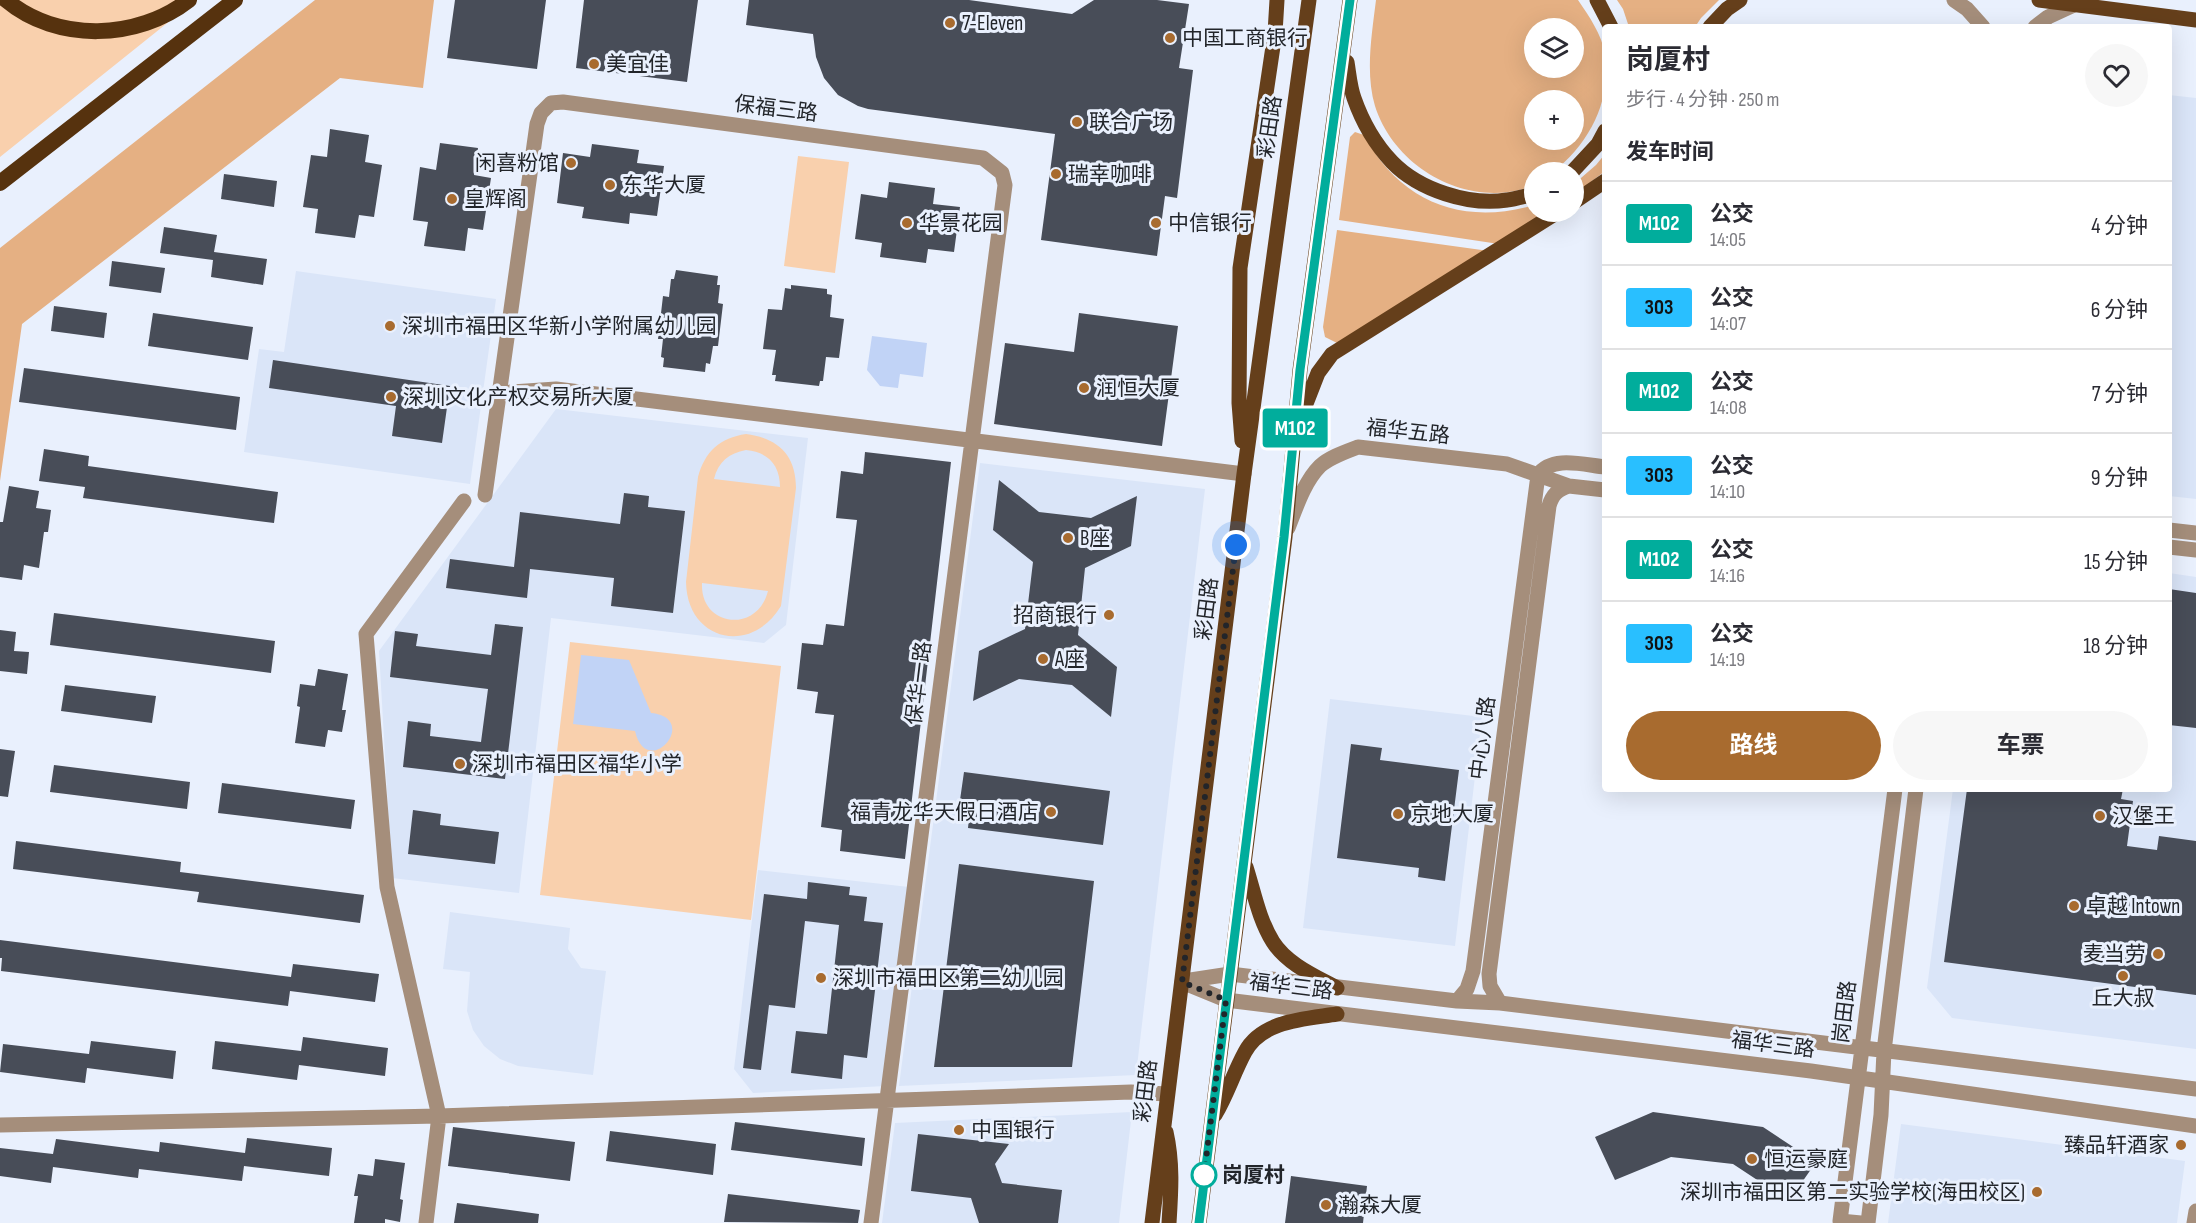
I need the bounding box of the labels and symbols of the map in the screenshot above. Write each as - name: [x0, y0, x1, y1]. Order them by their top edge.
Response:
- place label: 7-Eleven: [962, 11, 1023, 36]
- marker: 7-Eleven: [943, 16, 957, 30]
- place label: 中国工商银行: [1182, 26, 1308, 51]
- marker: 中国工商银行: [1163, 31, 1177, 45]
- place label: 美宜佳: [606, 52, 669, 77]
- marker: 美宜佳: [587, 57, 601, 71]
- street label: 保福三路: [733, 91, 819, 127]
- street label: 彩田路: [1253, 94, 1287, 160]
- place label: 联合广场: [1089, 110, 1173, 135]
- marker: 联合广场: [1070, 115, 1084, 129]
- place label: 闲喜粉馆: [475, 151, 559, 176]
- marker: 闲喜粉馆: [564, 156, 578, 170]
- place label: 瑞幸咖啡: [1068, 162, 1152, 187]
- marker: 瑞幸咖啡: [1049, 167, 1063, 181]
- place label: 东华大厦: [622, 173, 706, 198]
- marker: 东华大厦: [603, 178, 617, 192]
- place label: 皇辉阁: [464, 187, 527, 212]
- marker: 皇辉阁: [445, 192, 459, 206]
- place label: 华景花园: [919, 211, 1003, 236]
- place label: 中信银行: [1168, 211, 1252, 236]
- marker: 华景花园: [900, 216, 914, 230]
- marker: 中信银行: [1149, 216, 1163, 230]
- place label: 深圳市福田区华新小学附属幼儿园: [402, 314, 717, 339]
- marker: 深圳市福田区华新小学附属幼儿园: [383, 319, 397, 333]
- place label: 润恒大厦: [1096, 376, 1180, 401]
- marker: 润恒大厦: [1077, 381, 1091, 395]
- place label: 深圳文化产权交易所大厦: [403, 385, 634, 410]
- marker: 深圳文化产权交易所大厦: [384, 390, 398, 404]
- line badge: M102: [1253, 408, 1337, 448]
- street label: 福华五路: [1365, 415, 1451, 449]
- place label: B座: [1080, 526, 1110, 551]
- your location: [1221, 530, 1251, 560]
- marker: B座: [1061, 531, 1075, 545]
- street label: 彩田路: [1191, 576, 1223, 642]
- place label: 招商银行: [1013, 603, 1097, 628]
- marker: 招商银行: [1102, 608, 1116, 622]
- street label: 保华一路: [901, 640, 937, 726]
- place label: A座: [1054, 647, 1085, 672]
- marker: A座: [1036, 652, 1050, 666]
- street label: 中心八路: [1465, 695, 1501, 781]
- place label: 深圳市福田区福华小学: [472, 752, 682, 777]
- marker: 深圳市福田区福华小学: [453, 757, 467, 771]
- place label: 福青龙华天假日酒店: [850, 800, 1039, 825]
- place label: 京地大厦: [1410, 802, 1494, 827]
- place label: 汉堡王: [2112, 804, 2175, 829]
- marker: 福青龙华天假日酒店: [1044, 805, 1058, 819]
- marker: 京地大厦: [1391, 807, 1405, 821]
- marker: 汉堡王: [2093, 809, 2107, 823]
- place label: 卓越 Intown: [2086, 894, 2180, 919]
- marker: 卓越 Intown: [2067, 899, 2081, 913]
- place label: 麦当劳: [2083, 942, 2146, 967]
- marker: 麦当劳: [2151, 947, 2165, 961]
- place label: 深圳市福田区第二幼儿园: [833, 966, 1064, 991]
- street label: 福华三路: [1248, 969, 1334, 1005]
- marker: 丘大叔: [2116, 969, 2130, 983]
- marker: 深圳市福田区第二幼儿园: [814, 971, 828, 985]
- street label: 岗田路: [1829, 979, 1861, 1045]
- place label: 丘大叔: [2092, 986, 2155, 1011]
- street label: 福华三路: [1730, 1027, 1816, 1063]
- street label: 彩田路: [1130, 1058, 1162, 1124]
- place label: 中国银行: [971, 1118, 1055, 1143]
- marker: 中国银行: [952, 1123, 966, 1137]
- place label: 臻品轩酒家: [2064, 1133, 2169, 1158]
- marker: 臻品轩酒家: [2174, 1138, 2188, 1152]
- place label: 恒运豪庭: [1764, 1147, 1848, 1172]
- marker: 恒运豪庭: [1745, 1152, 1759, 1166]
- marker: 岗厦村: [1191, 1162, 1217, 1188]
- place label: 岗厦村: [1222, 1163, 1285, 1188]
- place label: 深圳市福田区第二实验学校(海田校区): [1680, 1180, 2025, 1205]
- marker: 深圳市福田区第二实验学校(海田校区): [2030, 1185, 2044, 1199]
- place label: 瀚森大厦: [1338, 1193, 1422, 1218]
- marker: 瀚森大厦: [1319, 1198, 1333, 1212]

